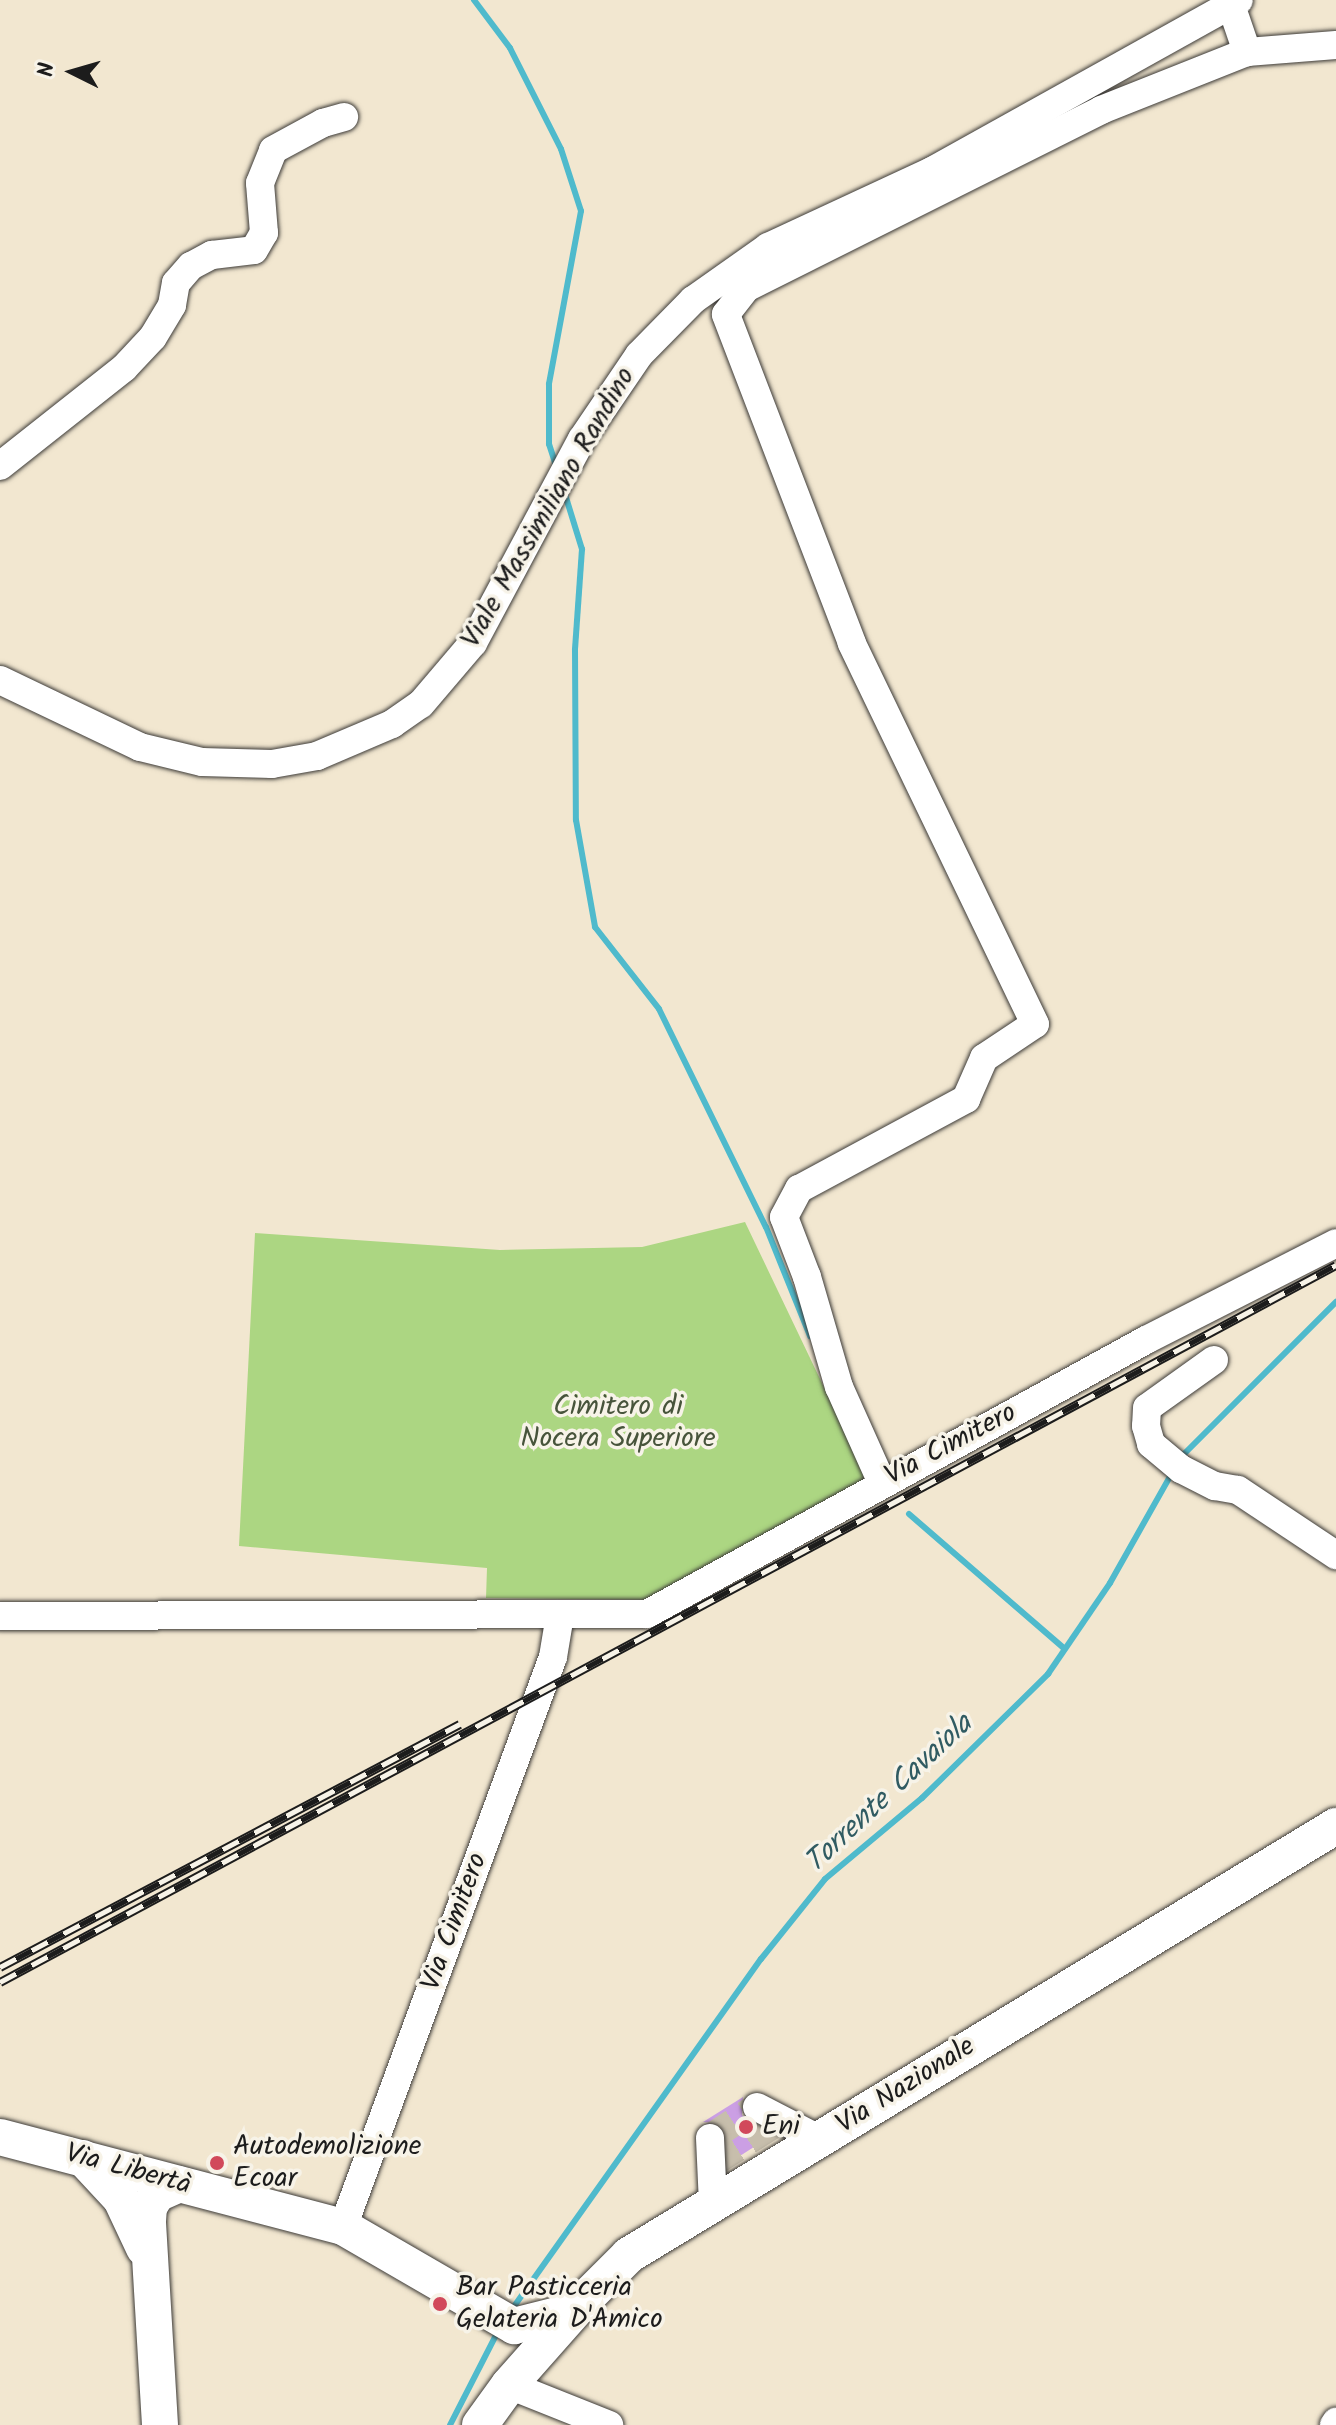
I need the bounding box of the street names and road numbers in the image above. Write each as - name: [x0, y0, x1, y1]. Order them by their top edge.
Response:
- street label: Viale Massimiliano Randino: [455, 362, 643, 654]
- street label: Via Cimitero: [880, 1396, 1022, 1494]
- street label: Via Cimitero: [415, 1849, 495, 1995]
- street label: Via Nazionale: [830, 2030, 982, 2142]
- street label: Via Libertà: [62, 2137, 194, 2203]

